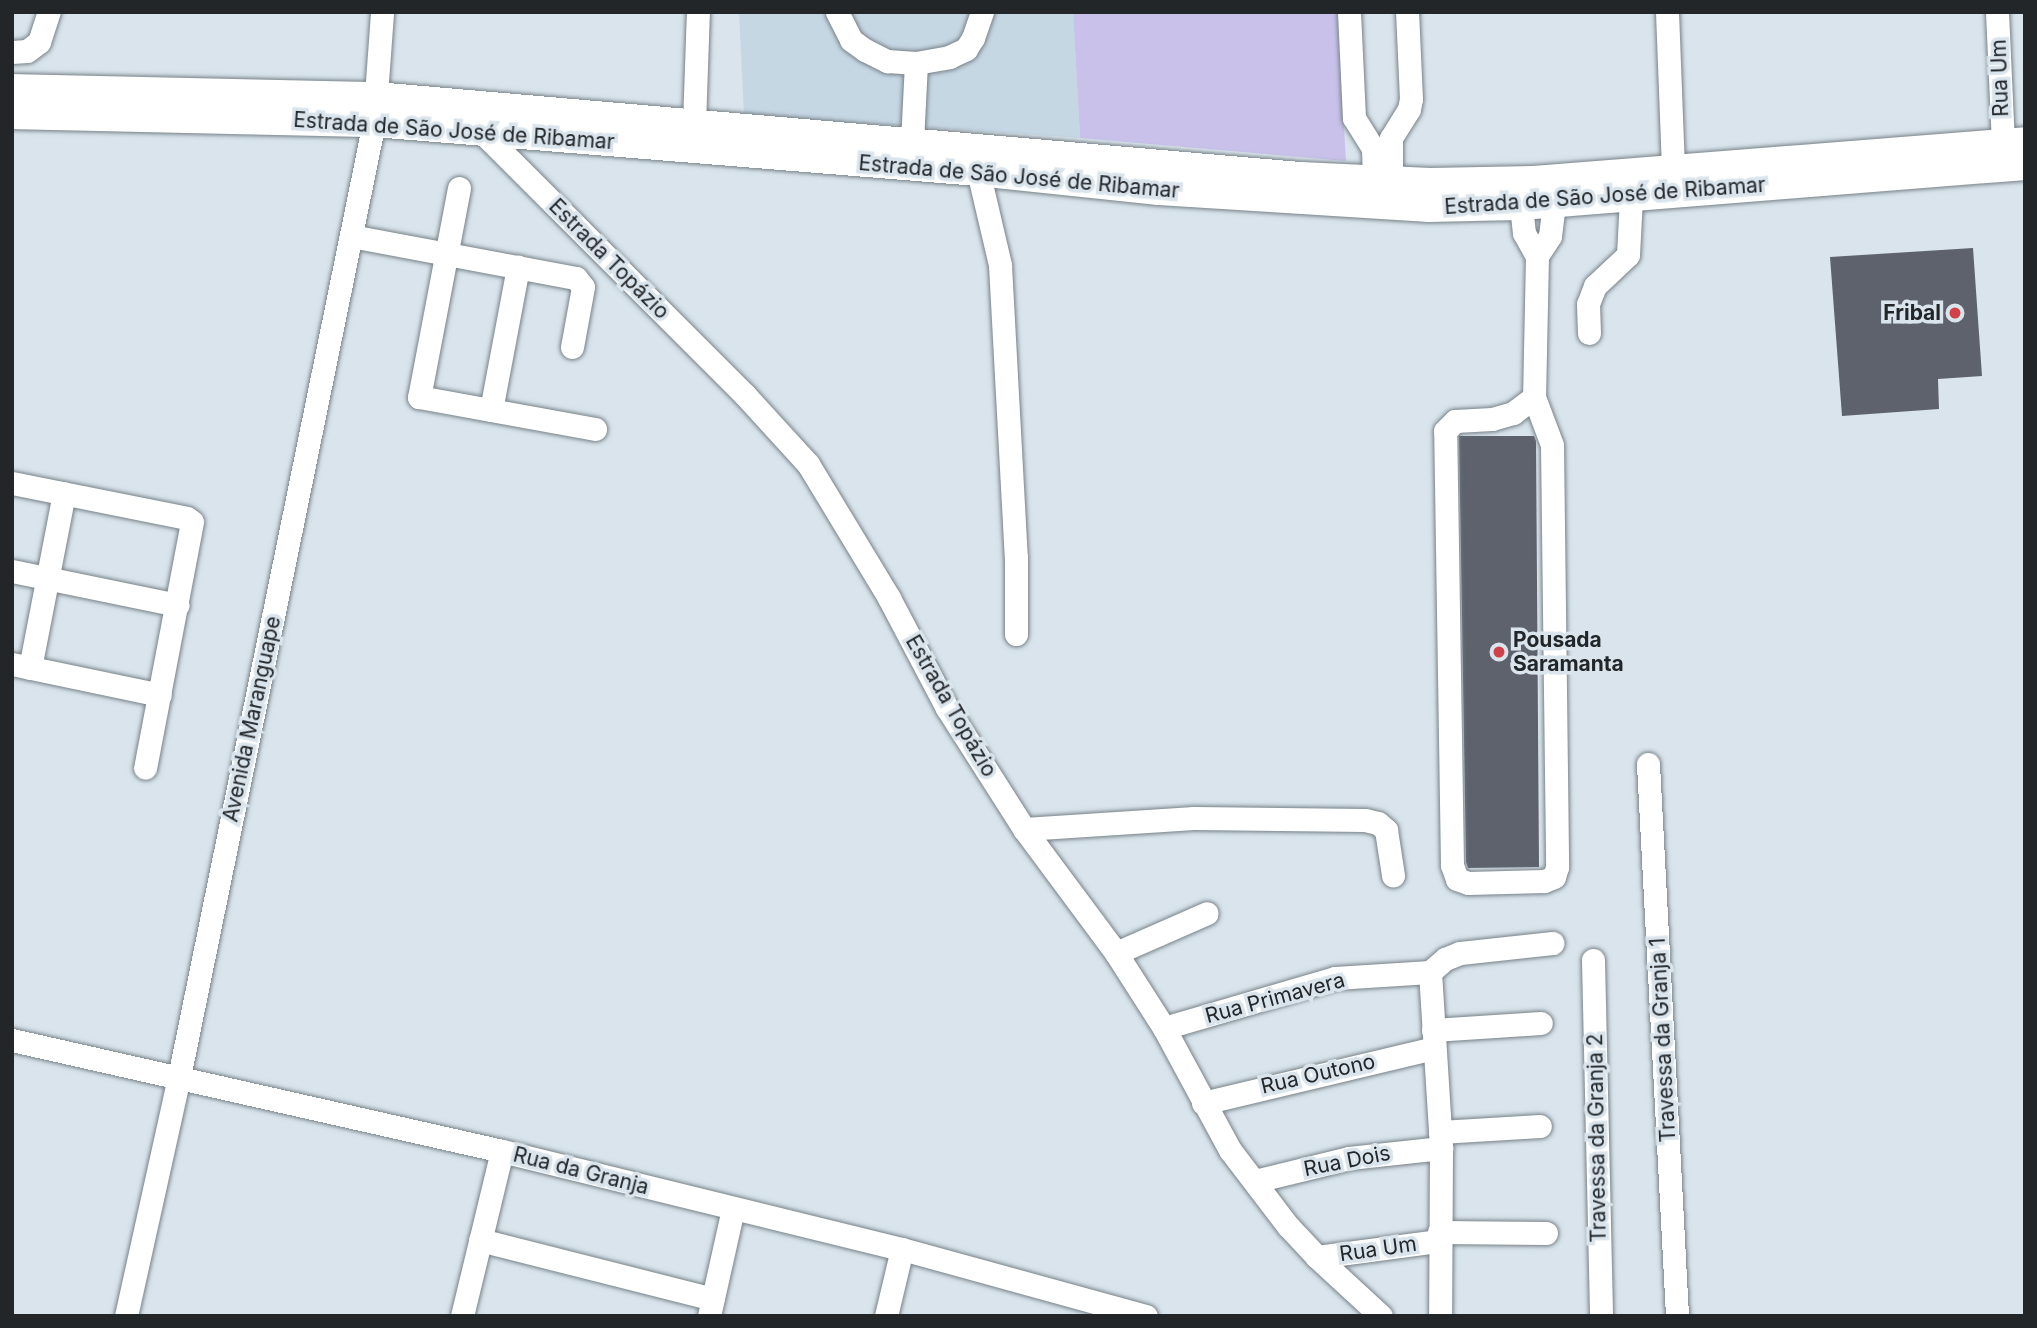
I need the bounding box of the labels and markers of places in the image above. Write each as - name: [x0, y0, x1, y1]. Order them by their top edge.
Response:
- place label: Fribal: [1883, 300, 1941, 326]
- marker: Fribal: [1947, 305, 1963, 321]
- place label: Pousada Saramanta: [1513, 627, 1624, 677]
- marker: Pousada Saramanta: [1491, 644, 1507, 660]

